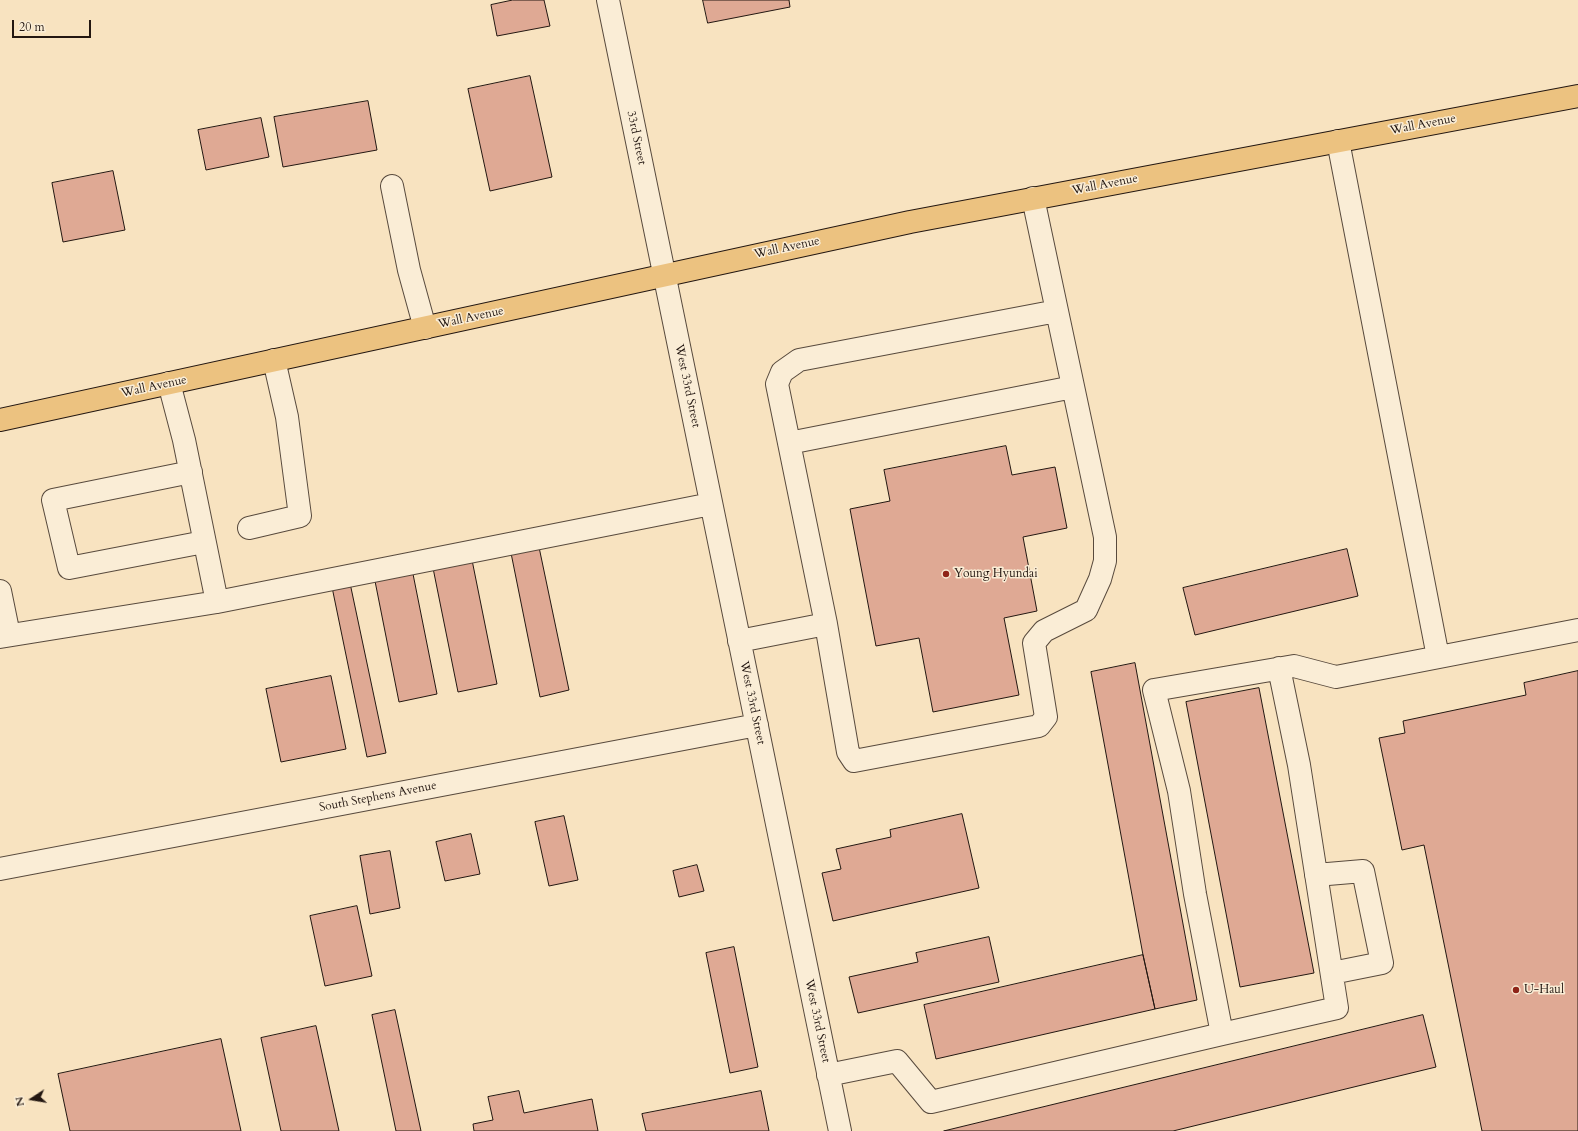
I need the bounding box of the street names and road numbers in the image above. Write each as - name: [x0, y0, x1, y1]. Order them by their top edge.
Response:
- street label: 33rd Street: [623, 110, 649, 166]
- street label: Wall Avenue: [1389, 112, 1457, 138]
- street label: Wall Avenue: [1071, 172, 1139, 198]
- street label: Wall Avenue: [753, 234, 821, 262]
- street label: Wall Avenue: [437, 304, 505, 332]
- street label: West 33rd Street: [671, 343, 703, 429]
- street label: Wall Avenue: [120, 373, 188, 401]
- street label: West 33rd Street: [736, 660, 768, 746]
- street label: South Stephens Avenue: [318, 779, 438, 815]
- street label: West 33rd Street: [801, 978, 833, 1064]

